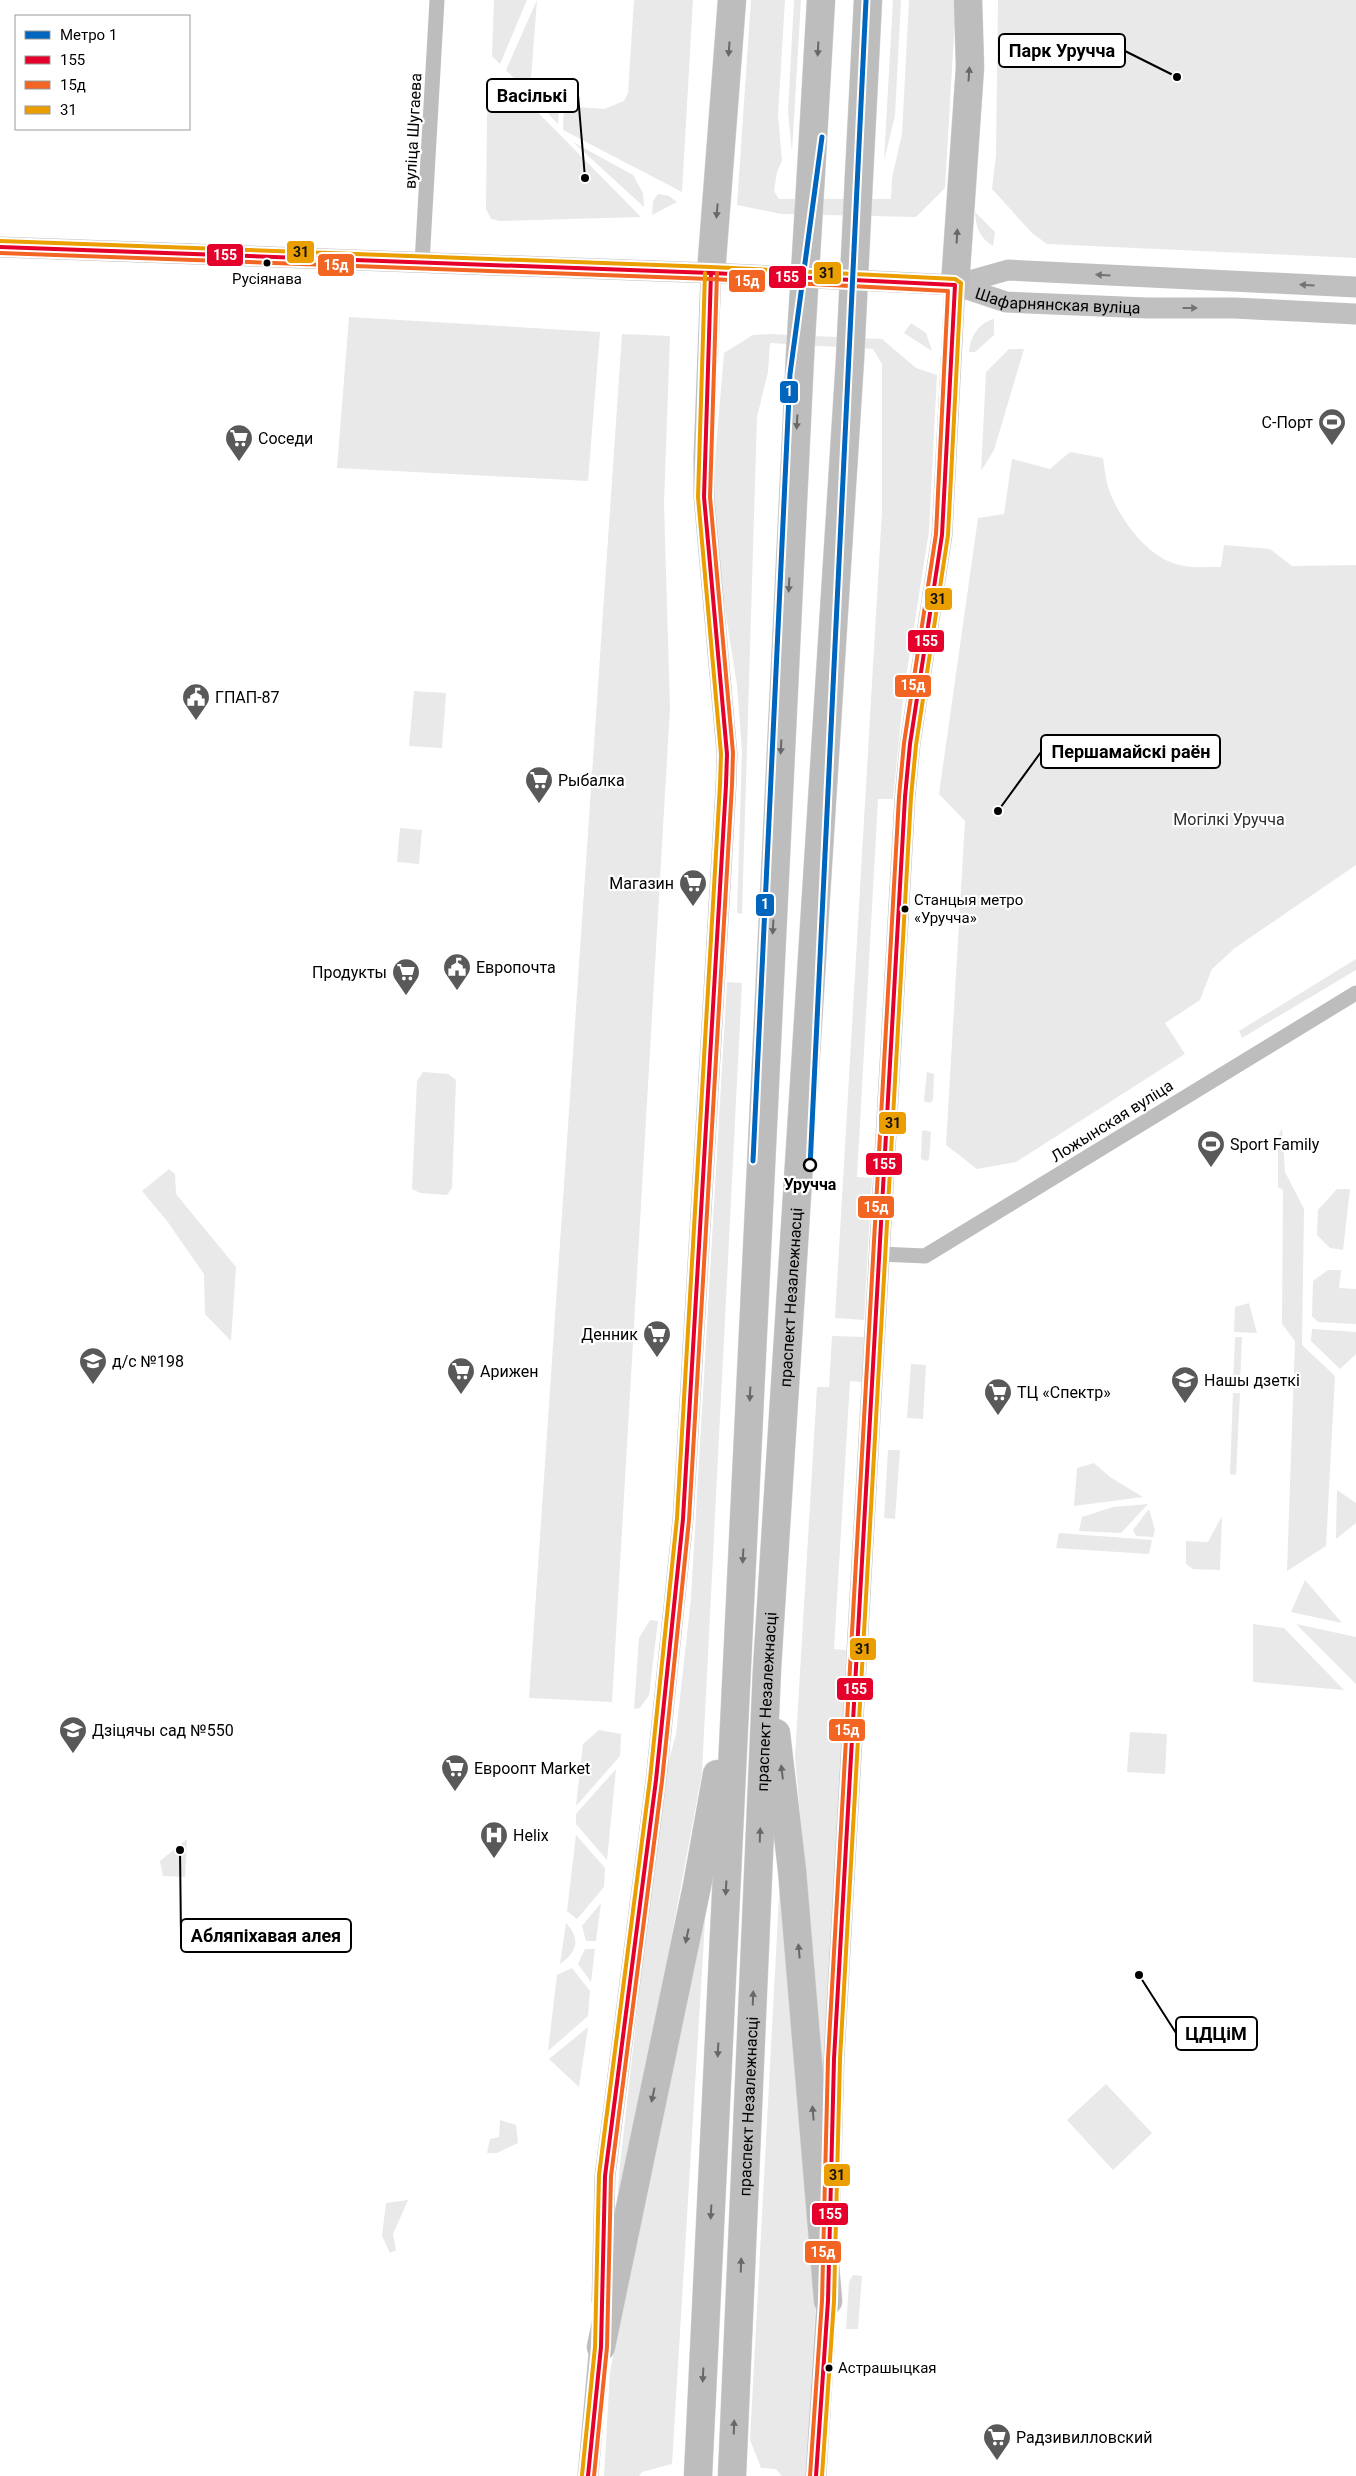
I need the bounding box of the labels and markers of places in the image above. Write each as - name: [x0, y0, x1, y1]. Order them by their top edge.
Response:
- callout: Парк Уручча: [999, 34, 1125, 67]
- callout: Васількі: [487, 79, 578, 112]
- marker: Русіянава: [262, 258, 272, 268]
- place label: Русіянава: [232, 270, 302, 288]
- sports icon: С-Порт: [1317, 407, 1347, 446]
- place label: С-Порт: [1262, 413, 1313, 432]
- supermarket icon: Соседи: [224, 423, 254, 462]
- place label: Соседи: [258, 429, 313, 448]
- public building icon: ГПАП-87: [181, 682, 211, 721]
- place label: ГПАП-87: [215, 688, 280, 707]
- callout: Першамайскі раён: [1041, 735, 1220, 768]
- supermarket icon: Рыбалка: [524, 765, 554, 804]
- place label: Рыбалка: [558, 771, 625, 790]
- supermarket icon: Магазин: [678, 868, 708, 907]
- place label: Магазин: [609, 874, 674, 893]
- place label: Станцыя метро «Уручча»: [914, 891, 1023, 927]
- marker: Станцыя метро «Уручча»: [900, 904, 910, 914]
- public building icon: Европочта: [442, 952, 472, 991]
- supermarket icon: Продукты: [391, 957, 421, 996]
- place label: Европочта: [476, 958, 556, 977]
- place label: Продукты: [312, 963, 387, 982]
- sports icon: Sport Family: [1196, 1129, 1226, 1168]
- place label: Sport Family: [1230, 1135, 1320, 1154]
- marker: Уручча: [803, 1158, 817, 1172]
- place label: Уручча: [784, 1175, 837, 1194]
- supermarket icon: Денник: [642, 1319, 672, 1358]
- place label: Денник: [581, 1325, 638, 1344]
- school or university icon: д/с №198: [78, 1346, 108, 1385]
- place label: д/с №198: [112, 1352, 184, 1371]
- supermarket icon: Арижен: [446, 1356, 476, 1395]
- place label: Арижен: [480, 1362, 538, 1381]
- school or university icon: Нашы дзеткі: [1170, 1365, 1200, 1404]
- place label: Нашы дзеткі: [1204, 1371, 1300, 1390]
- supermarket icon: ТЦ «Спектр»: [983, 1377, 1013, 1416]
- place label: ТЦ «Спектр»: [1017, 1383, 1111, 1402]
- school or university icon: Дзіцячы сад №550: [58, 1715, 88, 1754]
- place label: Дзіцячы сад №550: [92, 1721, 234, 1740]
- supermarket icon: Евроопт Market: [440, 1753, 470, 1792]
- place label: Евроопт Market: [474, 1759, 590, 1778]
- hospital icon: Helix: [479, 1820, 509, 1859]
- place label: Helix: [513, 1826, 549, 1845]
- callout: Абляпіхавая алея: [181, 1919, 351, 1952]
- callout: ЦДЦіМ: [1176, 2017, 1257, 2050]
- place label: Астрашыцкая: [838, 2359, 937, 2377]
- marker: Астрашыцкая: [824, 2363, 834, 2373]
- supermarket icon: Радзивилловский: [982, 2422, 1012, 2461]
- place label: Радзивилловский: [1016, 2428, 1152, 2447]

